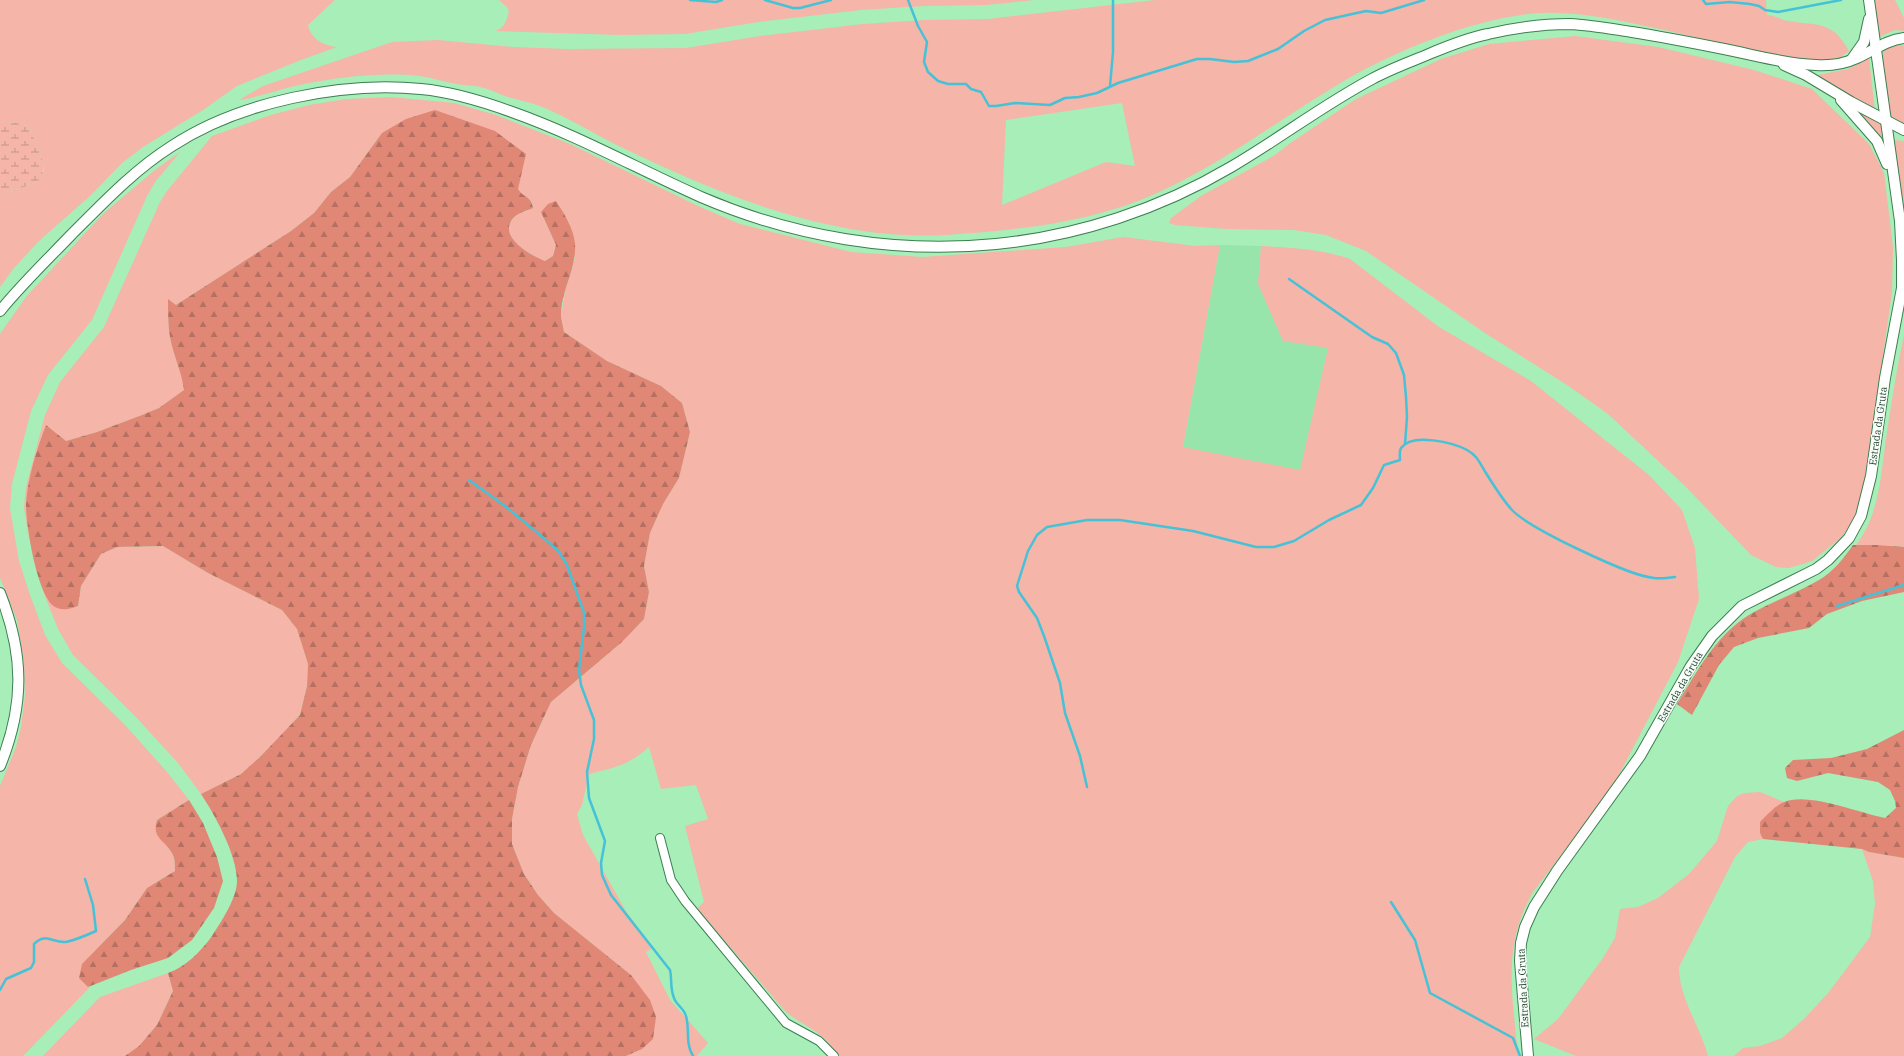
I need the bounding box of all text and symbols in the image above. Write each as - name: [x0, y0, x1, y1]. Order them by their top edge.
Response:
- street label: Estrada da Gruta: [1866, 385, 1890, 466]
- street label: Estrada da Gruta: [1655, 649, 1706, 725]
- street label: Estrada da Gruta: [1514, 947, 1532, 1028]

